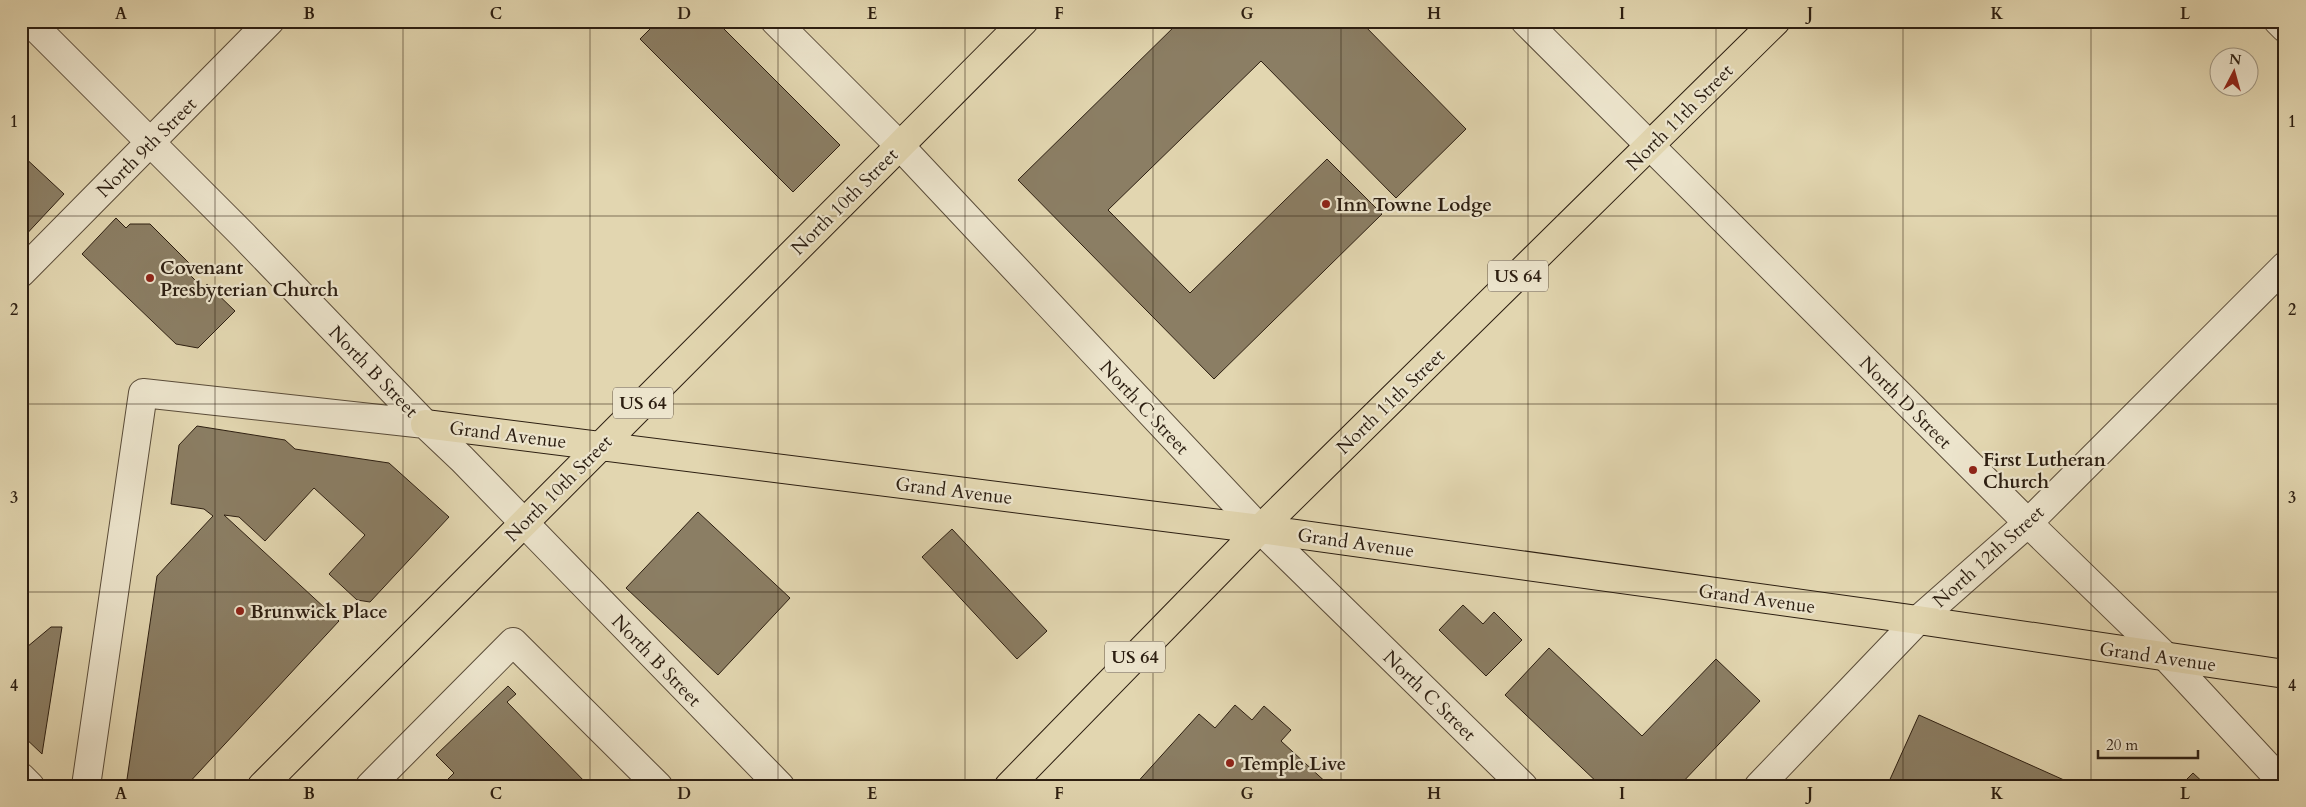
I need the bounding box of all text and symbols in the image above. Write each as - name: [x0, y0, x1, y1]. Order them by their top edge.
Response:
- text: A: [115, 3, 127, 25]
- text: B: [303, 3, 315, 25]
- text: C: [490, 3, 502, 25]
- text: D: [677, 3, 691, 25]
- text: E: [867, 3, 877, 25]
- text: F: [1054, 3, 1064, 25]
- text: G: [1240, 3, 1254, 25]
- text: H: [1427, 3, 1441, 25]
- text: I: [1619, 3, 1625, 25]
- text: J: [1805, 3, 1813, 25]
- text: K: [1991, 3, 2004, 25]
- text: L: [2180, 3, 2191, 25]
- north arrow: [2208, 48, 2258, 98]
- text: N: [2228, 49, 2242, 70]
- street label: North 11th Street: [1620, 58, 1739, 177]
- street label: North 9th Street: [91, 92, 203, 204]
- text: 1: [10, 111, 18, 133]
- text: 1: [2288, 111, 2296, 133]
- street label: North 10th Street: [785, 142, 904, 261]
- place label: Inn Towne Lodge: [1336, 192, 1492, 218]
- marker: Inn Towne Lodge: [1320, 198, 1332, 210]
- place label: Covenant Presbyterian Church: [160, 255, 339, 303]
- road number: US 64: [1488, 260, 1548, 292]
- marker: Covenant Presbyterian Church: [144, 272, 156, 284]
- text: 2: [10, 299, 18, 321]
- text: 2: [2288, 299, 2296, 321]
- street label: North B Street: [323, 320, 424, 423]
- street label: North 11th Street: [1331, 343, 1451, 460]
- street label: North D Street: [1853, 351, 1957, 455]
- street label: North C Street: [1094, 355, 1195, 461]
- road number: US 64: [613, 388, 673, 418]
- street label: Grand Avenue: [448, 415, 568, 455]
- street label: North 10th Street: [499, 429, 618, 548]
- place label: First Lutheran Church: [1983, 447, 2107, 495]
- marker: First Lutheran Church: [1967, 464, 1979, 476]
- street label: Grand Avenue: [894, 471, 1014, 511]
- text: 3: [10, 487, 18, 509]
- text: 3: [2288, 487, 2296, 509]
- street label: North 12th Street: [1927, 500, 2050, 614]
- street label: Grand Avenue: [1296, 522, 1416, 564]
- street label: Grand Avenue: [1697, 578, 1817, 620]
- place label: Brunwick Place: [250, 599, 388, 625]
- marker: Brunwick Place: [234, 605, 246, 617]
- street label: North B Street: [606, 609, 707, 712]
- street label: Grand Avenue: [2098, 636, 2218, 678]
- road number: US 64: [1105, 642, 1165, 672]
- street label: North C Street: [1377, 645, 1482, 747]
- text: 4: [10, 675, 18, 697]
- text: 4: [2288, 675, 2296, 697]
- scale bar: [2098, 727, 2198, 759]
- text: 20 m: [2106, 735, 2138, 755]
- place label: Temple Live: [1240, 751, 1346, 777]
- marker: Temple Live: [1224, 757, 1236, 769]
- text: A: [115, 783, 127, 805]
- text: B: [303, 783, 315, 805]
- text: C: [490, 783, 502, 805]
- text: D: [677, 783, 691, 805]
- text: E: [867, 783, 877, 805]
- text: F: [1054, 783, 1064, 805]
- text: G: [1240, 783, 1254, 805]
- text: H: [1427, 783, 1441, 805]
- text: I: [1619, 783, 1625, 805]
- text: J: [1805, 783, 1813, 805]
- text: K: [1991, 783, 2004, 805]
- text: L: [2180, 783, 2191, 805]

